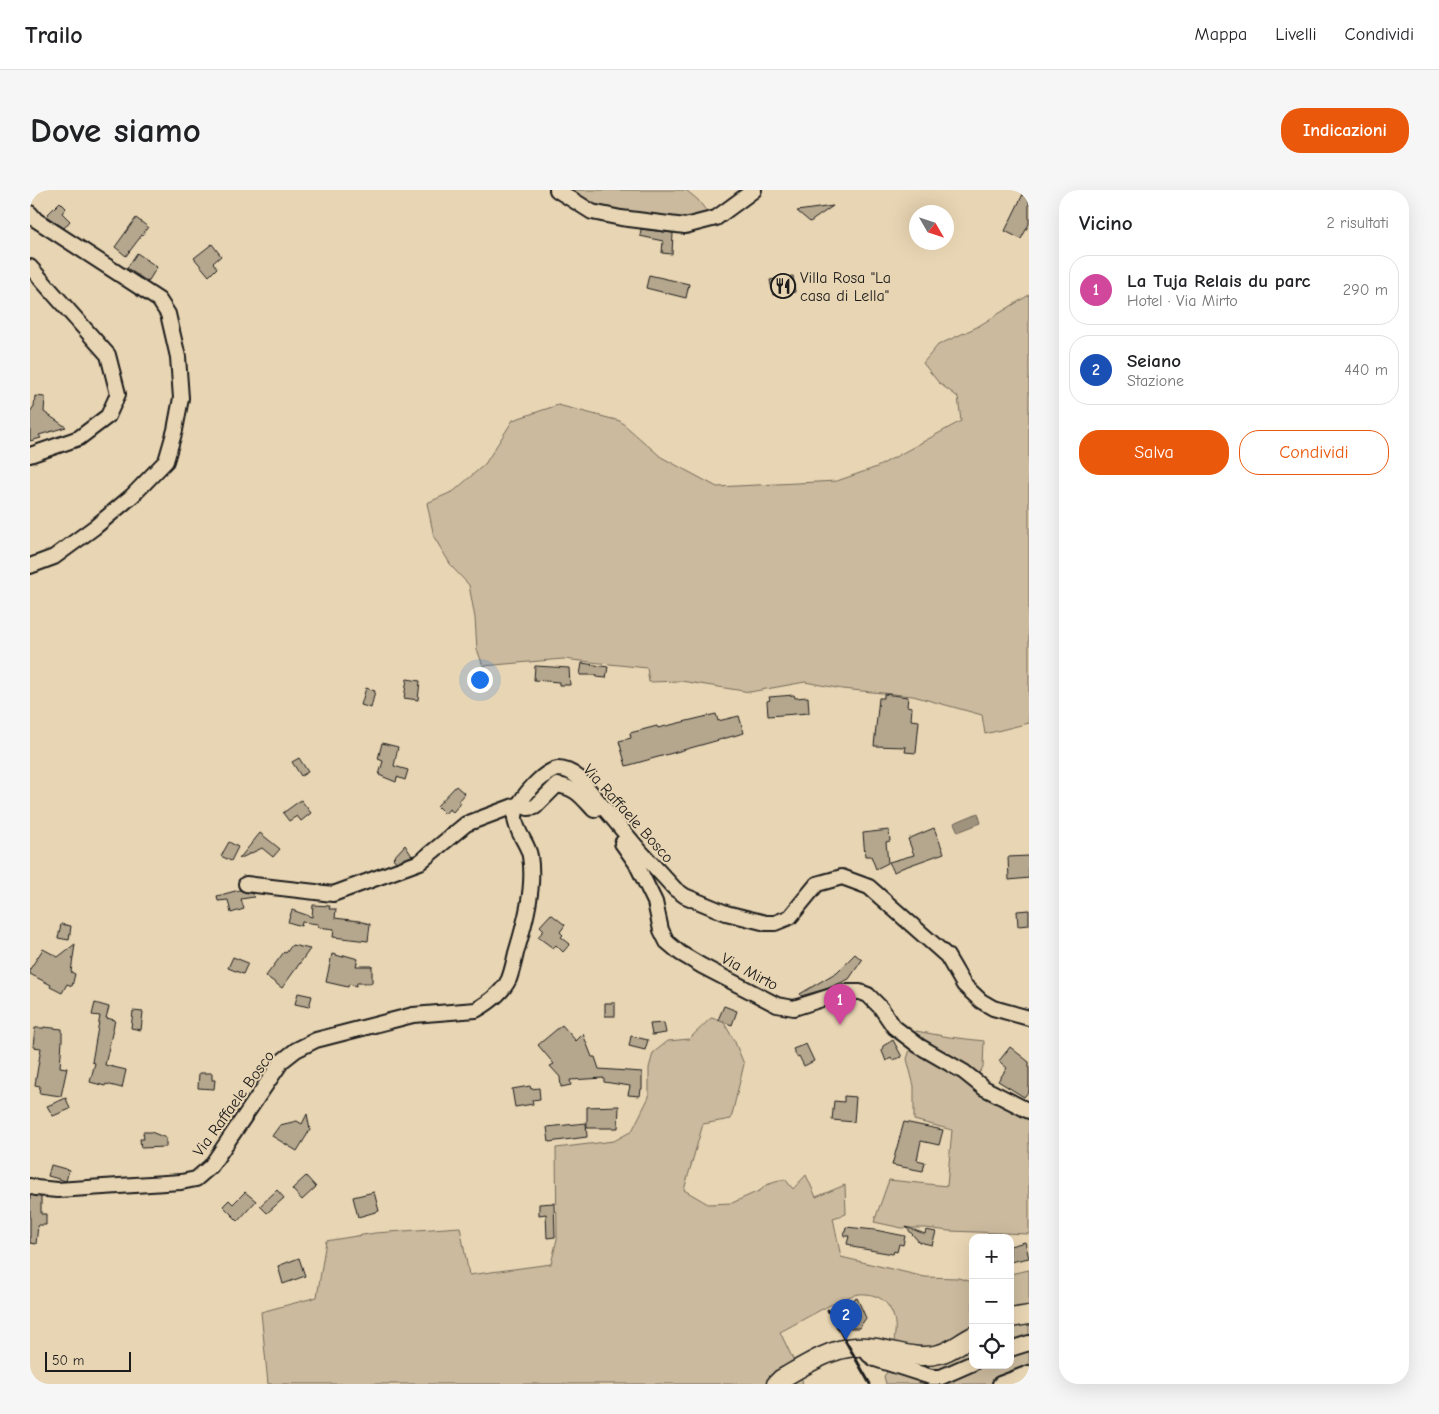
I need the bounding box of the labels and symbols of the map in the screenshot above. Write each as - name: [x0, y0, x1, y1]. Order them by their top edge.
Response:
- north arrow: [909, 205, 954, 250]
- place label: Villa Rosa "La casa di Lella": [800, 269, 891, 305]
- restaurant icon: Villa Rosa "La casa di Lella": [770, 273, 796, 299]
- your location: [467, 667, 493, 693]
- street label: Via Raffaele Bosco: [579, 761, 677, 867]
- street label: Via Mirto: [718, 949, 781, 994]
- pin: 1: [824, 984, 856, 1025]
- street label: Via Raffaele Bosco: [189, 1047, 278, 1160]
- pin: 2: [830, 1299, 862, 1340]
- scale bar: [45, 1349, 131, 1372]

